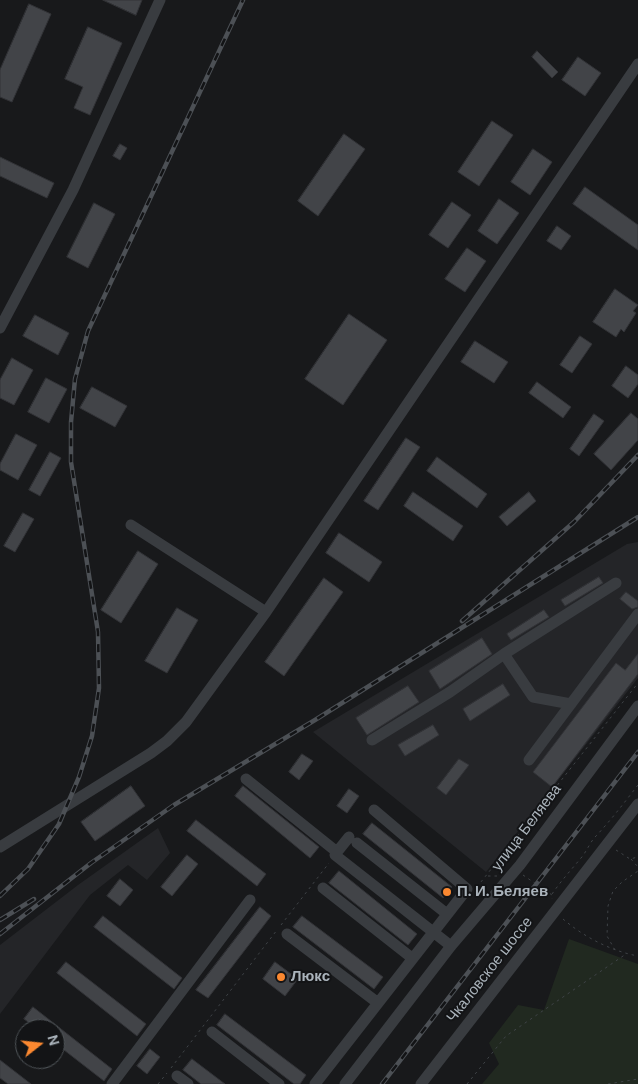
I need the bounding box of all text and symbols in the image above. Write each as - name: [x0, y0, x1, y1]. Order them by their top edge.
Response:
- street label: улица Беляева: [488, 781, 566, 875]
- place label: П. И. Беляев: [457, 883, 548, 901]
- marker: П. И. Беляев: [441, 886, 453, 898]
- street label: Чкаловское шоссе: [443, 914, 537, 1026]
- place label: Люкс: [291, 968, 330, 986]
- marker: Люкс: [275, 971, 287, 983]
- north arrow: [15, 1019, 65, 1069]
- text: N: [43, 1033, 64, 1048]

